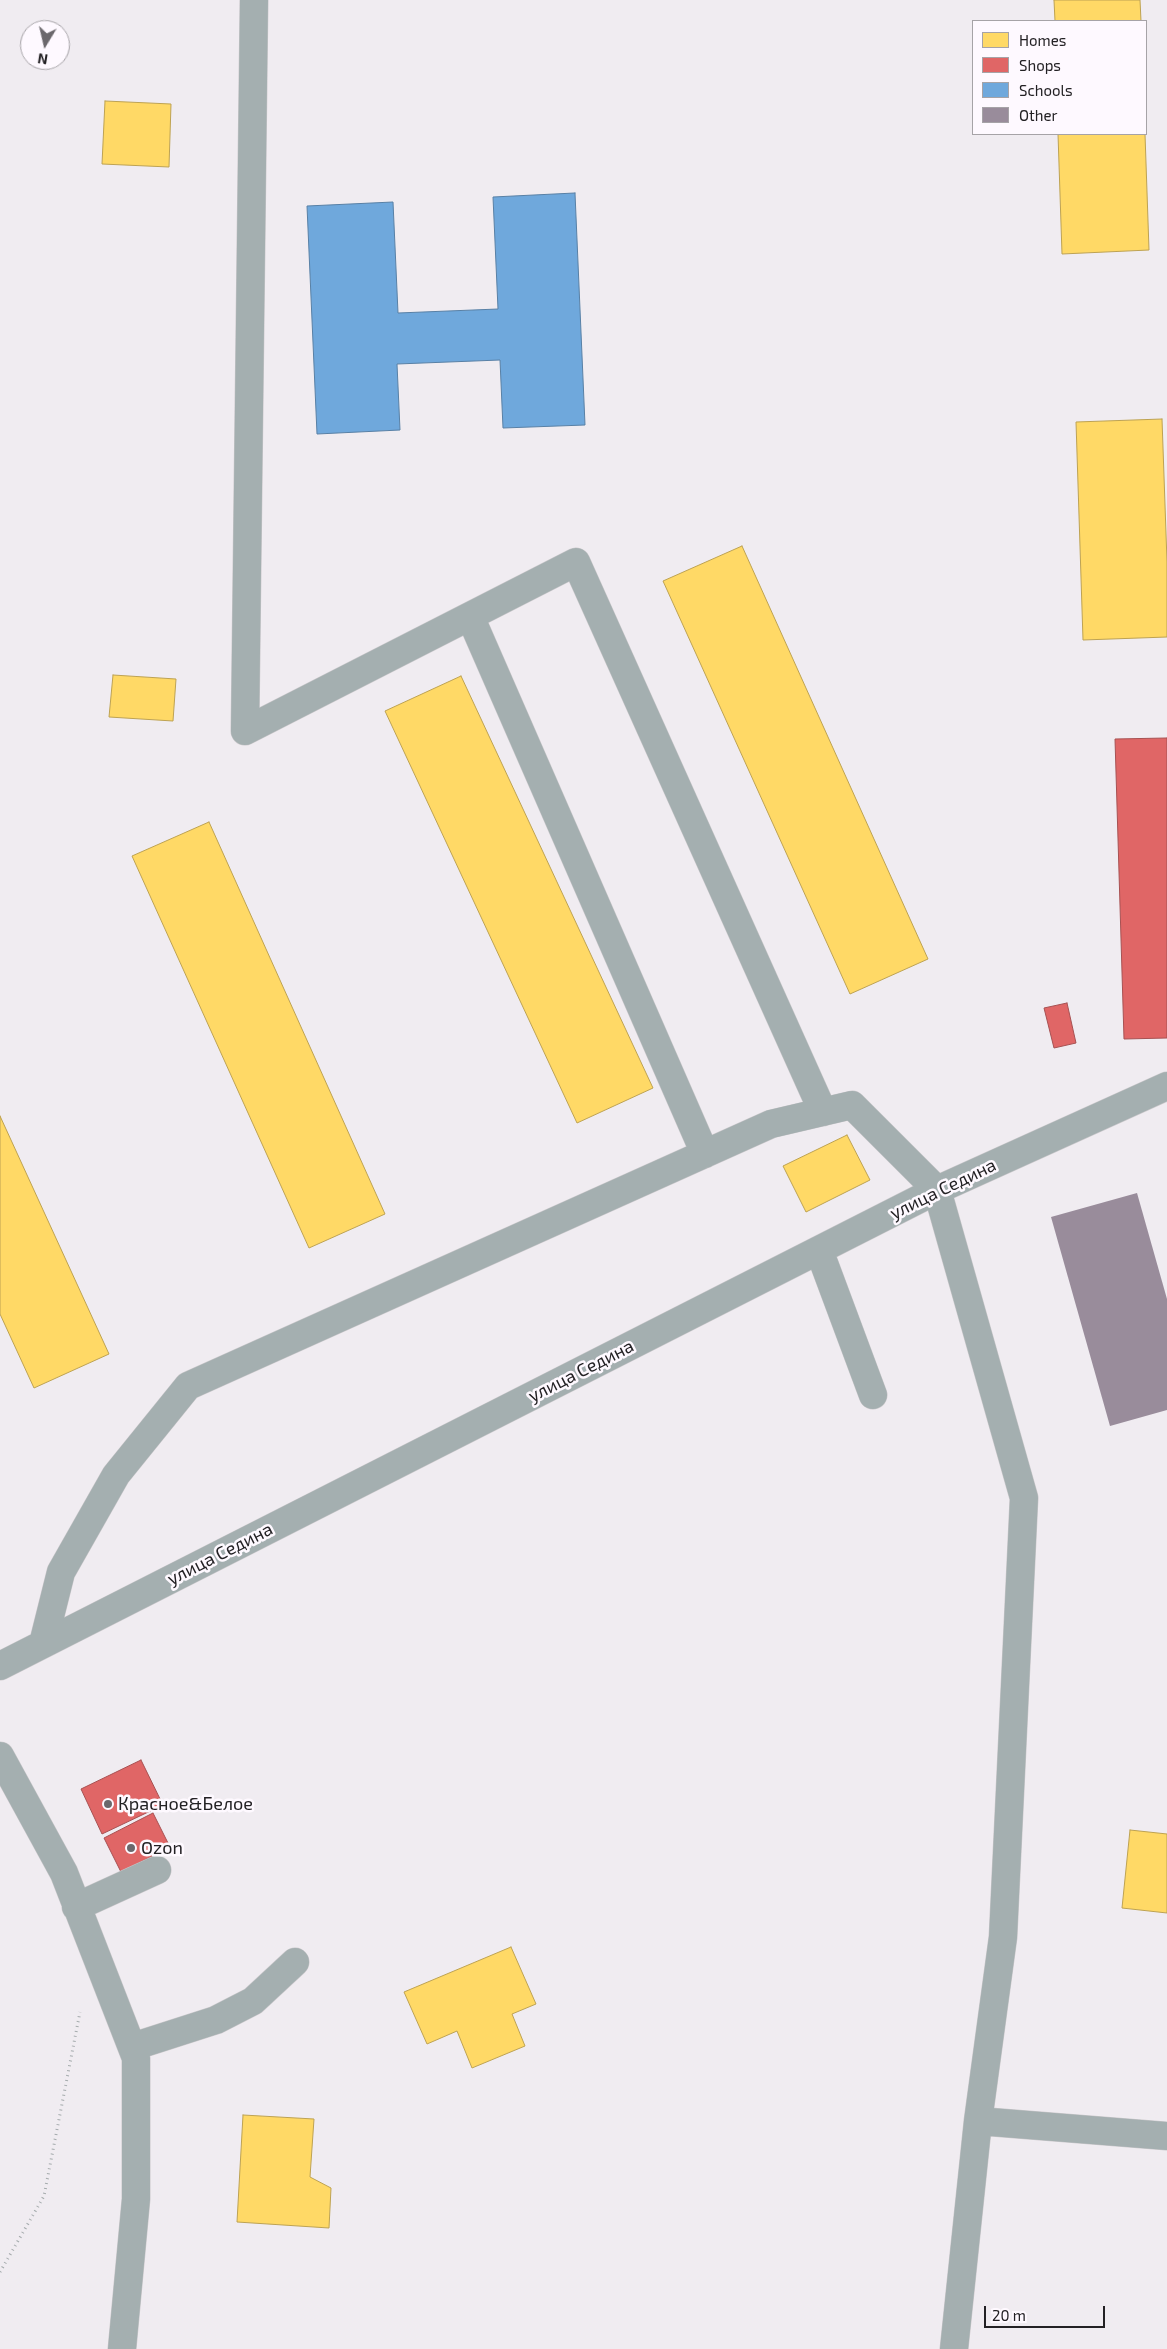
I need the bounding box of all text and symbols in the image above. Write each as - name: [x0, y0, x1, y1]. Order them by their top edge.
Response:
- north arrow: [20, 20, 70, 70]
- legend: [972, 20, 1147, 135]
- text: Homes: [1019, 31, 1066, 49]
- text: N: [36, 50, 49, 69]
- text: Shops: [1019, 56, 1061, 74]
- text: Schools: [1019, 81, 1073, 99]
- text: Other: [1019, 106, 1058, 124]
- street label: улица Седина: [886, 1154, 1000, 1224]
- street label: улица Седина: [525, 1335, 637, 1407]
- street label: улица Седина: [164, 1518, 276, 1590]
- place label: Красное&Белое: [118, 1793, 253, 1815]
- marker: Красное&Белое: [102, 1798, 114, 1810]
- place label: Ozon: [141, 1837, 183, 1859]
- marker: Ozon: [125, 1842, 137, 1854]
- scale bar: [987, 2296, 1108, 2328]
- text: 20 m: [992, 2306, 1026, 2324]

